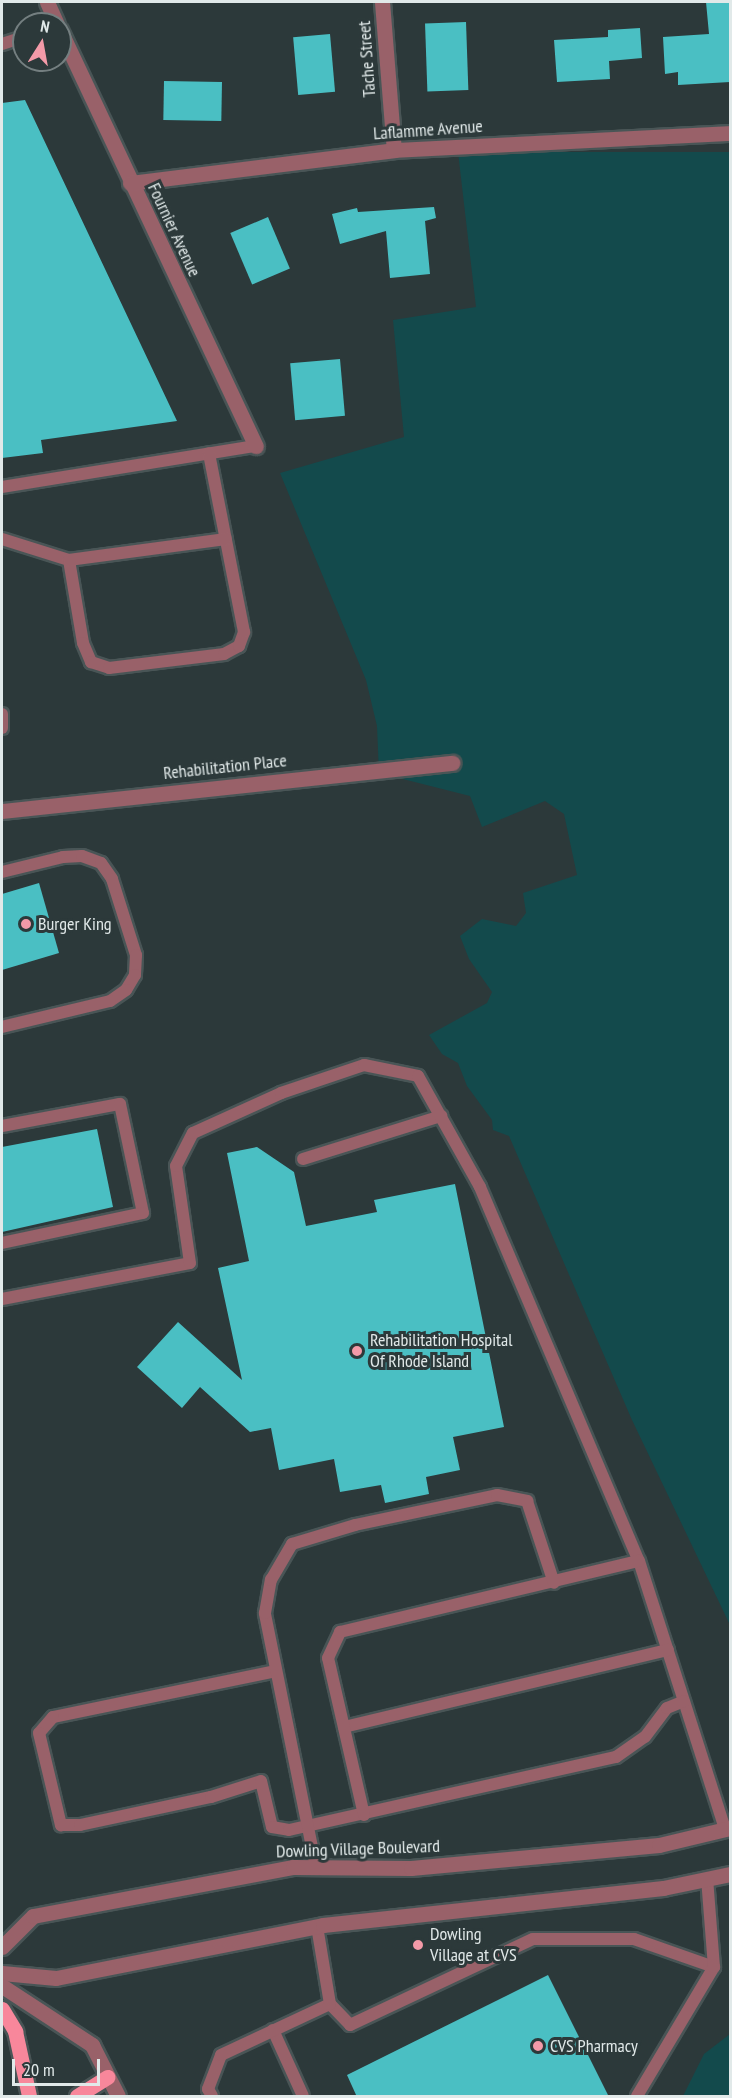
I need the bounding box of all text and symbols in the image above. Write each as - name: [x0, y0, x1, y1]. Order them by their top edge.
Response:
- north arrow: [12, 12, 72, 72]
- text: N: [39, 16, 51, 37]
- street label: Tache Street: [354, 20, 380, 98]
- street label: Laflamme Avenue: [372, 115, 484, 145]
- street label: Fournier Avenue: [143, 179, 205, 281]
- street label: Rehabilitation Place: [162, 750, 288, 784]
- place label: Burger King: [38, 913, 112, 935]
- marker: Burger King: [19, 917, 33, 931]
- place label: Rehabilitation Hospital Of Rhode Island: [370, 1330, 512, 1372]
- marker: Rehabilitation Hospital Of Rhode Island: [348, 1342, 366, 1360]
- street label: Dowling Village Boulevard: [275, 1835, 441, 1863]
- place label: Dowling Village at CVS: [430, 1924, 517, 1966]
- marker: Dowling Village at CVS: [411, 1938, 425, 1952]
- place label: CVS Pharmacy: [550, 2035, 638, 2057]
- marker: CVS Pharmacy: [531, 2039, 545, 2053]
- scale bar: [15, 2047, 104, 2085]
- text: 20 m: [23, 2058, 55, 2081]

